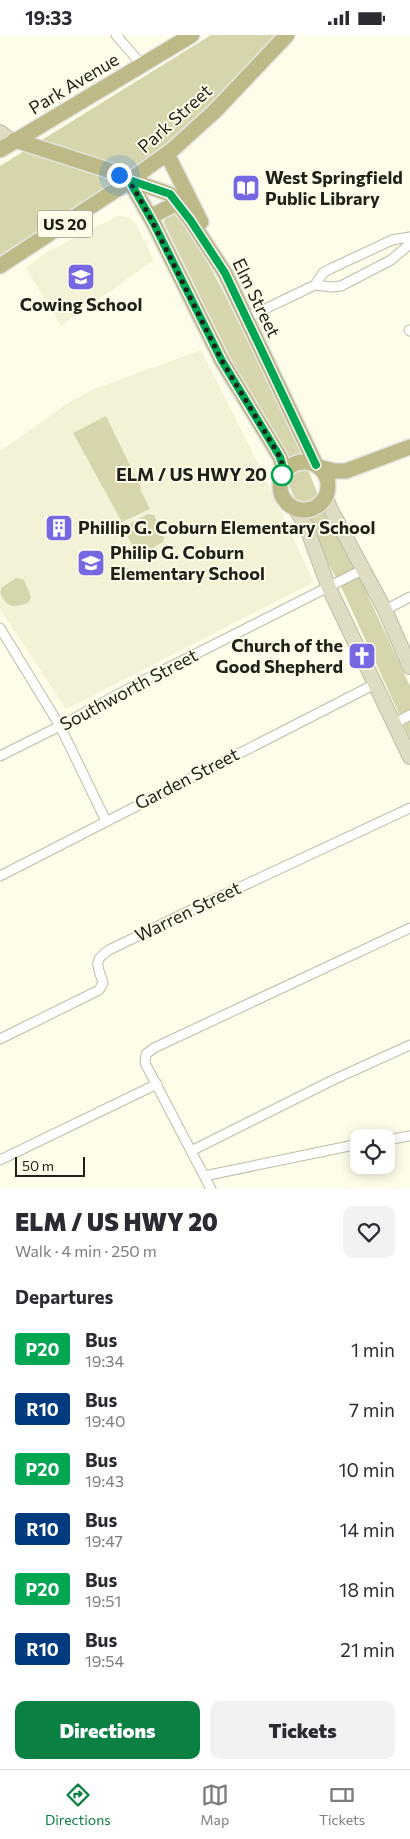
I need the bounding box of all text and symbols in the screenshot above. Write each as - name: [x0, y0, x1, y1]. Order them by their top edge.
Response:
- text: 19:33: [25, 6, 72, 29]
- street label: Park Avenue: [24, 48, 122, 119]
- street label: Park Street: [133, 79, 216, 157]
- your location: [107, 163, 132, 188]
- place label: West Springfield Public Library: [265, 166, 403, 209]
- library icon: West Springfield Public Library: [231, 173, 261, 203]
- road number: US 20: [38, 210, 92, 237]
- street label: Elm Street: [228, 254, 285, 341]
- school or university icon: Cowing School: [66, 262, 96, 292]
- place label: Cowing School: [20, 293, 142, 315]
- place label: ELM / US HWY 20: [116, 463, 267, 485]
- marker: ELM / US HWY 20: [271, 464, 293, 486]
- building icon: Phillip G. Coburn Elementary School: [44, 513, 74, 543]
- place label: Phillip G. Coburn Elementary School: [78, 516, 376, 538]
- place label: Philip G. Coburn Elementary School: [110, 541, 265, 584]
- school or university icon: Philip G. Coburn Elementary School: [76, 548, 106, 578]
- place label: Church of the Good Shepherd: [215, 634, 343, 677]
- church icon: Church of the Good Shepherd: [347, 641, 377, 671]
- street label: Southworth Street: [56, 644, 201, 735]
- street label: Garden Street: [131, 742, 242, 814]
- street label: Warren Street: [131, 876, 244, 946]
- map controls: [350, 1129, 395, 1174]
- button: locate: [350, 1129, 395, 1174]
- scale bar: [15, 1154, 85, 1177]
- text: 50 m: [22, 1157, 54, 1174]
- button: heart: [343, 1206, 395, 1258]
- text: ELM / US HWY 20: [15, 1207, 218, 1236]
- text: Walk · 4 min · 250 m: [15, 1241, 157, 1260]
- text: Departures: [15, 1285, 113, 1308]
- text: Bus: [85, 1328, 117, 1351]
- text: P20: [26, 1338, 59, 1360]
- text: 1 min: [351, 1338, 395, 1361]
- text: 19:34: [85, 1351, 124, 1370]
- text: Bus: [85, 1388, 117, 1411]
- text: R10: [26, 1398, 59, 1420]
- text: 7 min: [349, 1398, 395, 1421]
- text: 19:40: [85, 1411, 125, 1430]
- text: Bus: [85, 1448, 117, 1471]
- text: P20: [26, 1458, 59, 1480]
- text: 10 min: [338, 1458, 395, 1481]
- text: 19:43: [85, 1471, 124, 1490]
- text: Bus: [85, 1508, 117, 1531]
- text: R10: [26, 1518, 59, 1540]
- text: 14 min: [339, 1518, 395, 1541]
- text: 19:47: [85, 1531, 123, 1550]
- text: Bus: [85, 1568, 117, 1591]
- text: P20: [26, 1578, 59, 1600]
- text: 18 min: [339, 1578, 395, 1601]
- text: 19:51: [85, 1591, 121, 1610]
- text: Bus: [85, 1628, 117, 1651]
- text: R10: [26, 1638, 59, 1660]
- text: 21 min: [340, 1638, 395, 1661]
- text: 19:54: [85, 1651, 124, 1670]
- button: Directions: [15, 1701, 200, 1759]
- button: Tickets: [210, 1701, 395, 1759]
- tab: Directions: [45, 1781, 111, 1828]
- tab: Map: [200, 1781, 229, 1828]
- tab: Tickets: [319, 1781, 365, 1828]

